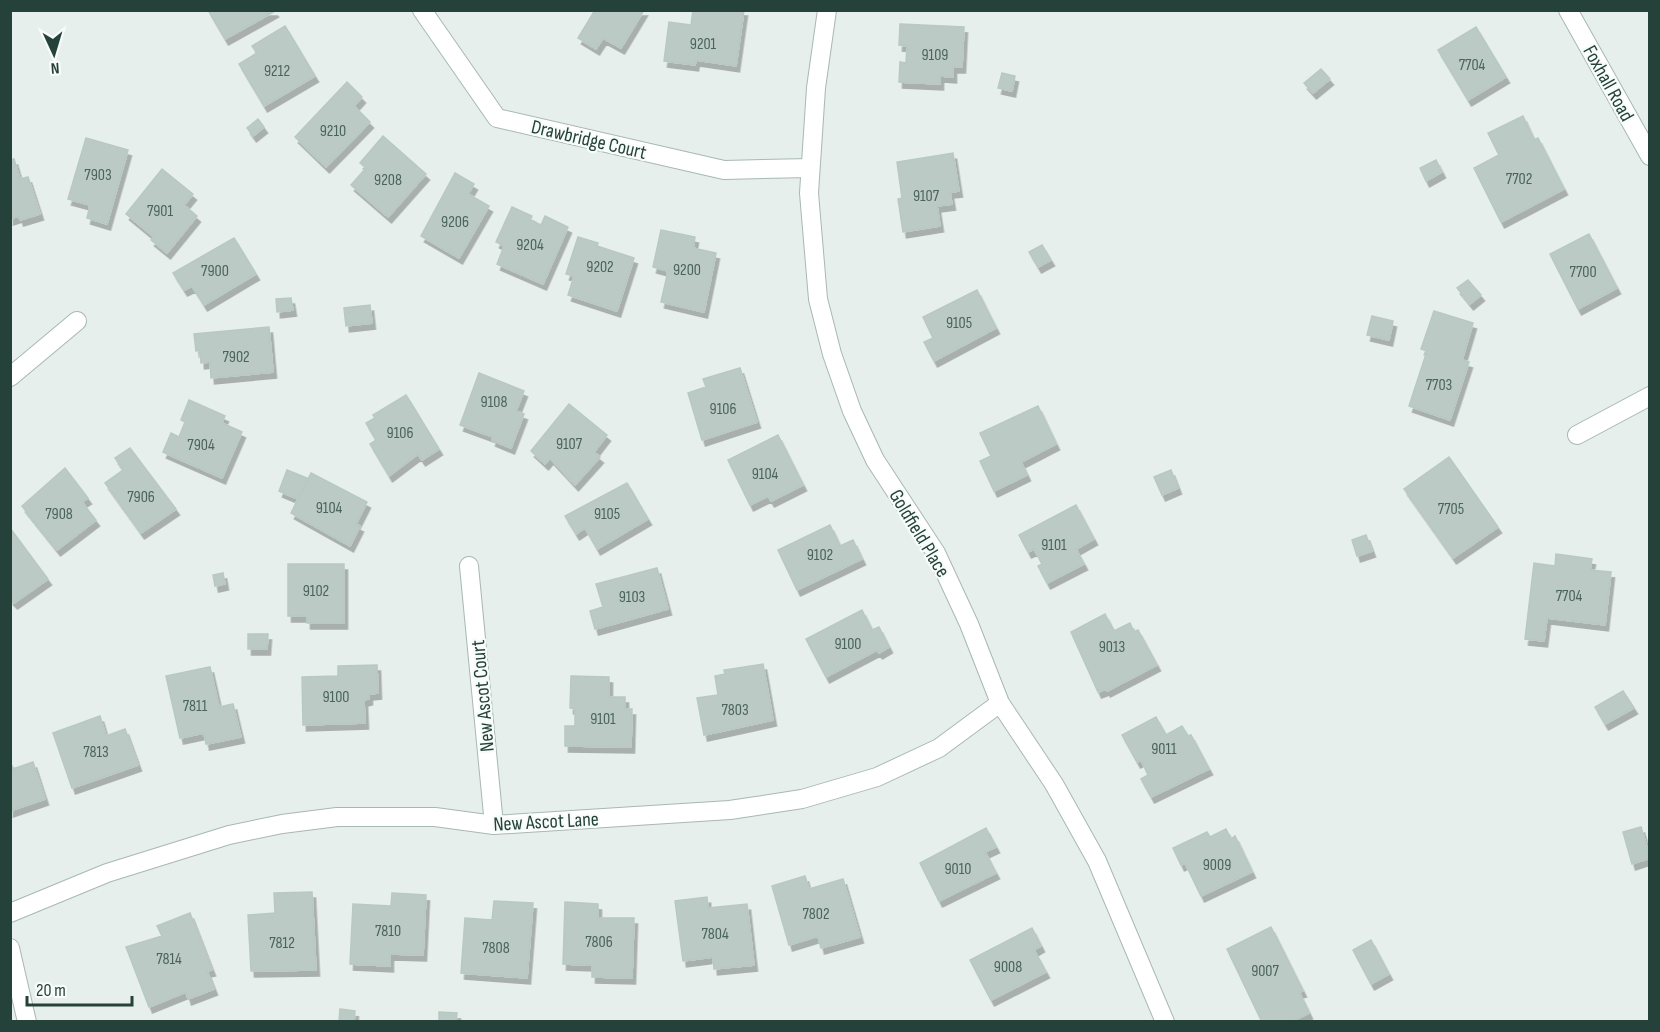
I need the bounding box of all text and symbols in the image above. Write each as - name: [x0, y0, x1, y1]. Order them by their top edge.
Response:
- north arrow: [24, 24, 84, 84]
- house number: 9201: [690, 35, 717, 54]
- street label: Foxhall Road: [1577, 41, 1639, 126]
- house number: 9109: [922, 46, 948, 65]
- house number: 7704: [1459, 56, 1486, 75]
- text: N: [50, 58, 60, 77]
- house number: 9212: [264, 62, 290, 81]
- street label: Drawbridge Court: [529, 115, 649, 165]
- house number: 9210: [320, 122, 346, 141]
- house number: 7903: [84, 166, 112, 185]
- house number: 7702: [1506, 170, 1532, 189]
- house number: 9208: [374, 171, 402, 190]
- house number: 9107: [913, 187, 940, 206]
- house number: 7901: [147, 202, 174, 221]
- house number: 9206: [441, 213, 469, 232]
- house number: 9204: [516, 236, 544, 255]
- house number: 9202: [586, 258, 614, 277]
- house number: 9200: [673, 261, 701, 280]
- house number: 7900: [201, 262, 229, 281]
- house number: 7700: [1569, 263, 1597, 282]
- house number: 9105: [946, 314, 972, 333]
- house number: 7902: [222, 348, 250, 367]
- house number: 7703: [1426, 376, 1452, 395]
- house number: 9108: [481, 393, 507, 412]
- house number: 9106: [710, 400, 736, 419]
- house number: 9106: [387, 424, 413, 443]
- house number: 9107: [556, 435, 583, 454]
- house number: 7904: [187, 436, 215, 455]
- house number: 9104: [752, 465, 779, 484]
- street label: Goldfield Place: [884, 485, 955, 582]
- house number: 7906: [127, 488, 155, 507]
- house number: 9104: [316, 499, 343, 518]
- house number: 7705: [1438, 500, 1464, 519]
- house number: 7908: [45, 505, 73, 524]
- house number: 9105: [594, 505, 620, 524]
- house number: 9101: [1041, 536, 1067, 555]
- house number: 9102: [807, 546, 833, 565]
- house number: 9102: [303, 582, 329, 601]
- house number: 7704: [1556, 587, 1583, 606]
- house number: 9103: [619, 588, 645, 607]
- house number: 9100: [835, 635, 861, 654]
- house number: 9013: [1099, 638, 1125, 657]
- street label: New Ascot Court: [466, 639, 500, 753]
- house number: 9100: [323, 688, 349, 707]
- house number: 7811: [183, 697, 208, 716]
- house number: 7803: [721, 701, 749, 720]
- house number: 9101: [590, 710, 616, 729]
- house number: 9011: [1151, 740, 1177, 759]
- house number: 7813: [83, 743, 109, 762]
- street label: New Ascot Lane: [493, 807, 599, 837]
- house number: 9009: [1203, 856, 1231, 875]
- house number: 9010: [945, 860, 971, 879]
- house number: 7802: [802, 905, 830, 924]
- house number: 7810: [375, 922, 401, 941]
- house number: 7804: [701, 925, 729, 944]
- house number: 7806: [585, 933, 613, 952]
- house number: 7812: [269, 934, 295, 953]
- house number: 7808: [482, 939, 510, 958]
- house number: 7814: [156, 950, 182, 969]
- house number: 9008: [994, 958, 1022, 977]
- house number: 9007: [1251, 962, 1279, 981]
- scale bar: [27, 969, 132, 1007]
- text: 20 m: [36, 980, 66, 1001]

